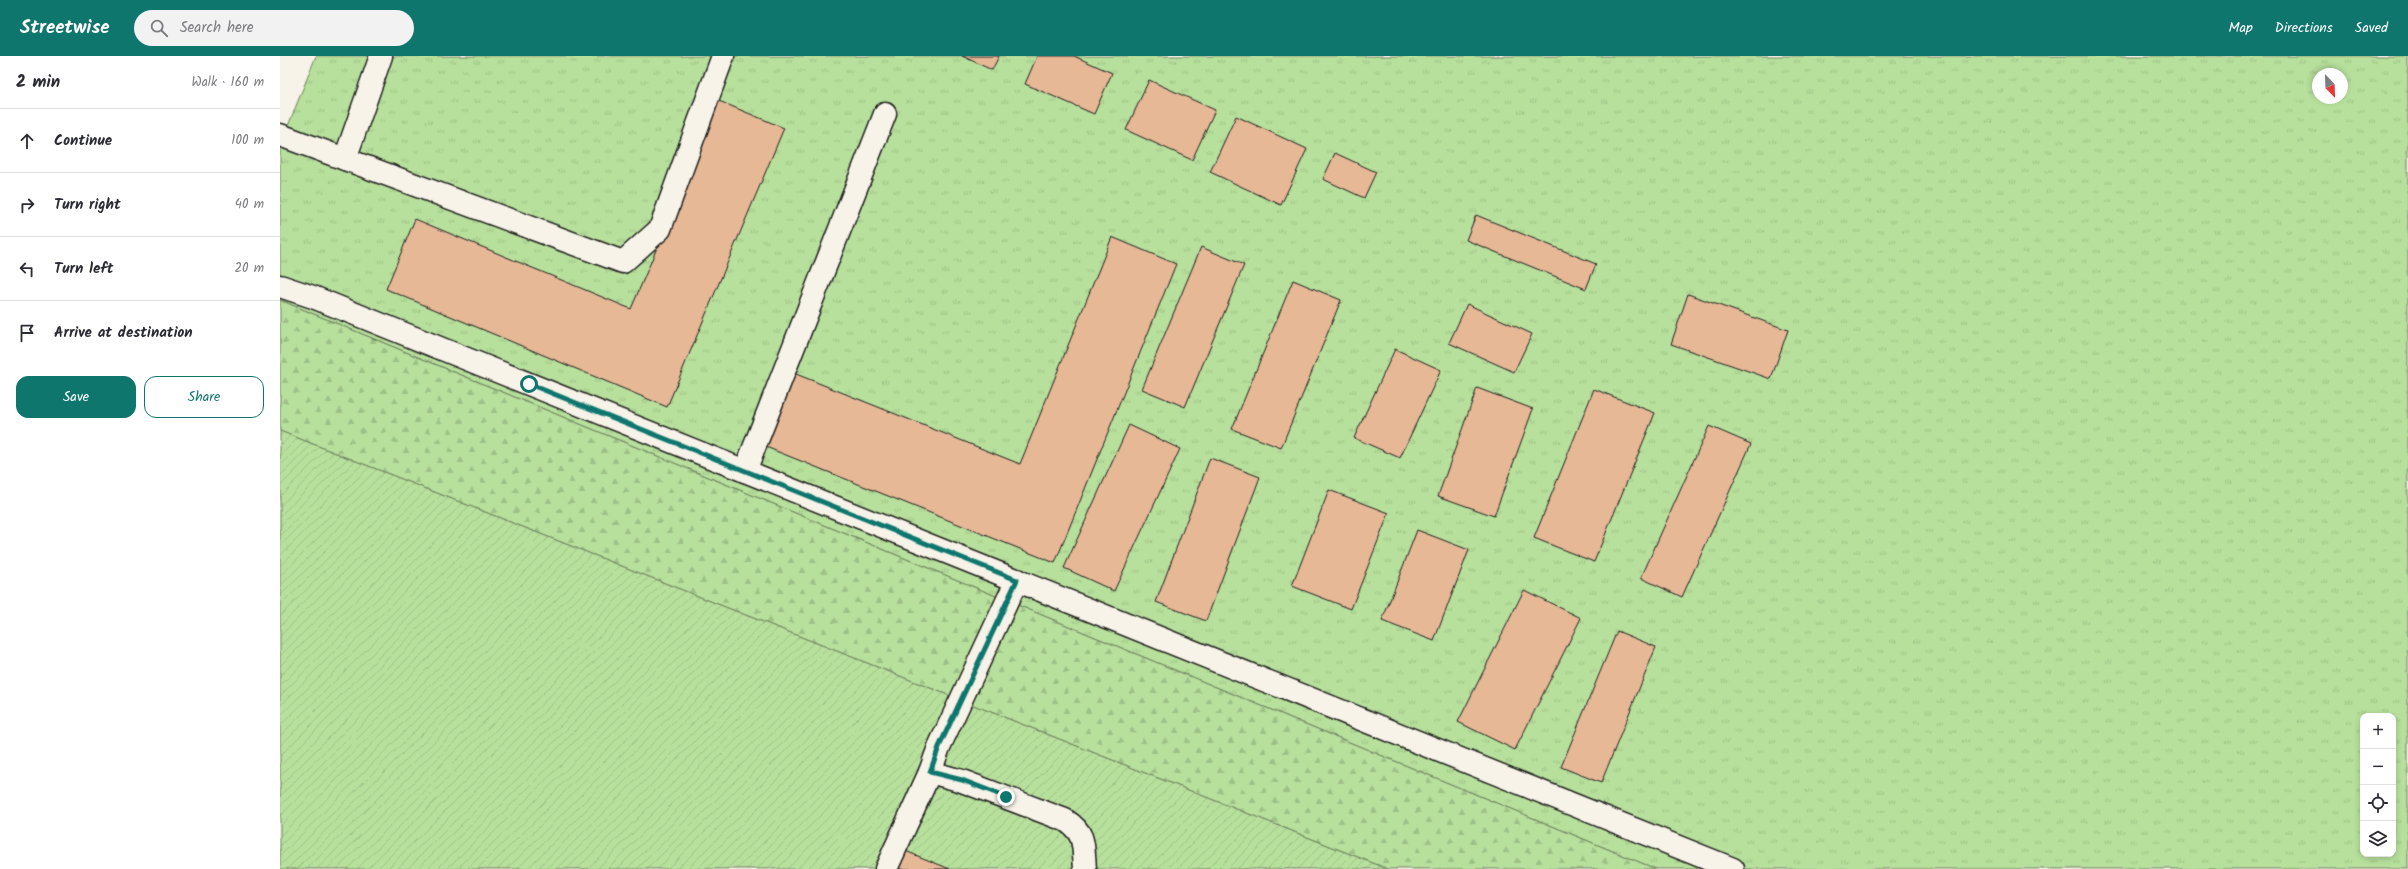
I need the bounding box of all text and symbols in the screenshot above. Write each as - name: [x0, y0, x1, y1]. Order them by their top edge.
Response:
- search box: [134, 10, 414, 46]
- text: Streetwise: [20, 13, 110, 43]
- text: Search here: [180, 16, 254, 40]
- icon: search: [148, 17, 170, 39]
- text: Map: [2228, 17, 2253, 39]
- text: Directions: [2275, 17, 2333, 39]
- text: Saved: [2355, 17, 2388, 39]
- north arrow: [2312, 68, 2348, 104]
- text: 2 min: [16, 69, 60, 96]
- text: Walk · 160 m: [192, 72, 264, 93]
- text: Continue: [54, 129, 112, 153]
- icon: ahead: [16, 130, 38, 152]
- text: 100 m: [231, 130, 264, 151]
- text: Turn right: [54, 193, 121, 217]
- icon: right: [16, 194, 38, 216]
- text: 40 m: [235, 194, 264, 215]
- text: Turn left: [54, 257, 114, 281]
- icon: left: [16, 258, 38, 280]
- text: 20 m: [234, 258, 264, 279]
- text: Arrive at destination: [54, 321, 193, 345]
- icon: arrive: [16, 322, 38, 344]
- route start: [520, 375, 538, 393]
- button: Save: [16, 376, 136, 418]
- button: Share: [144, 376, 264, 418]
- map controls: [2360, 713, 2396, 857]
- button: +: [2360, 713, 2396, 749]
- button: −: [2360, 749, 2396, 785]
- button: locate: [2360, 785, 2396, 821]
- route end: [997, 788, 1015, 806]
- button: layers: [2360, 821, 2396, 857]

